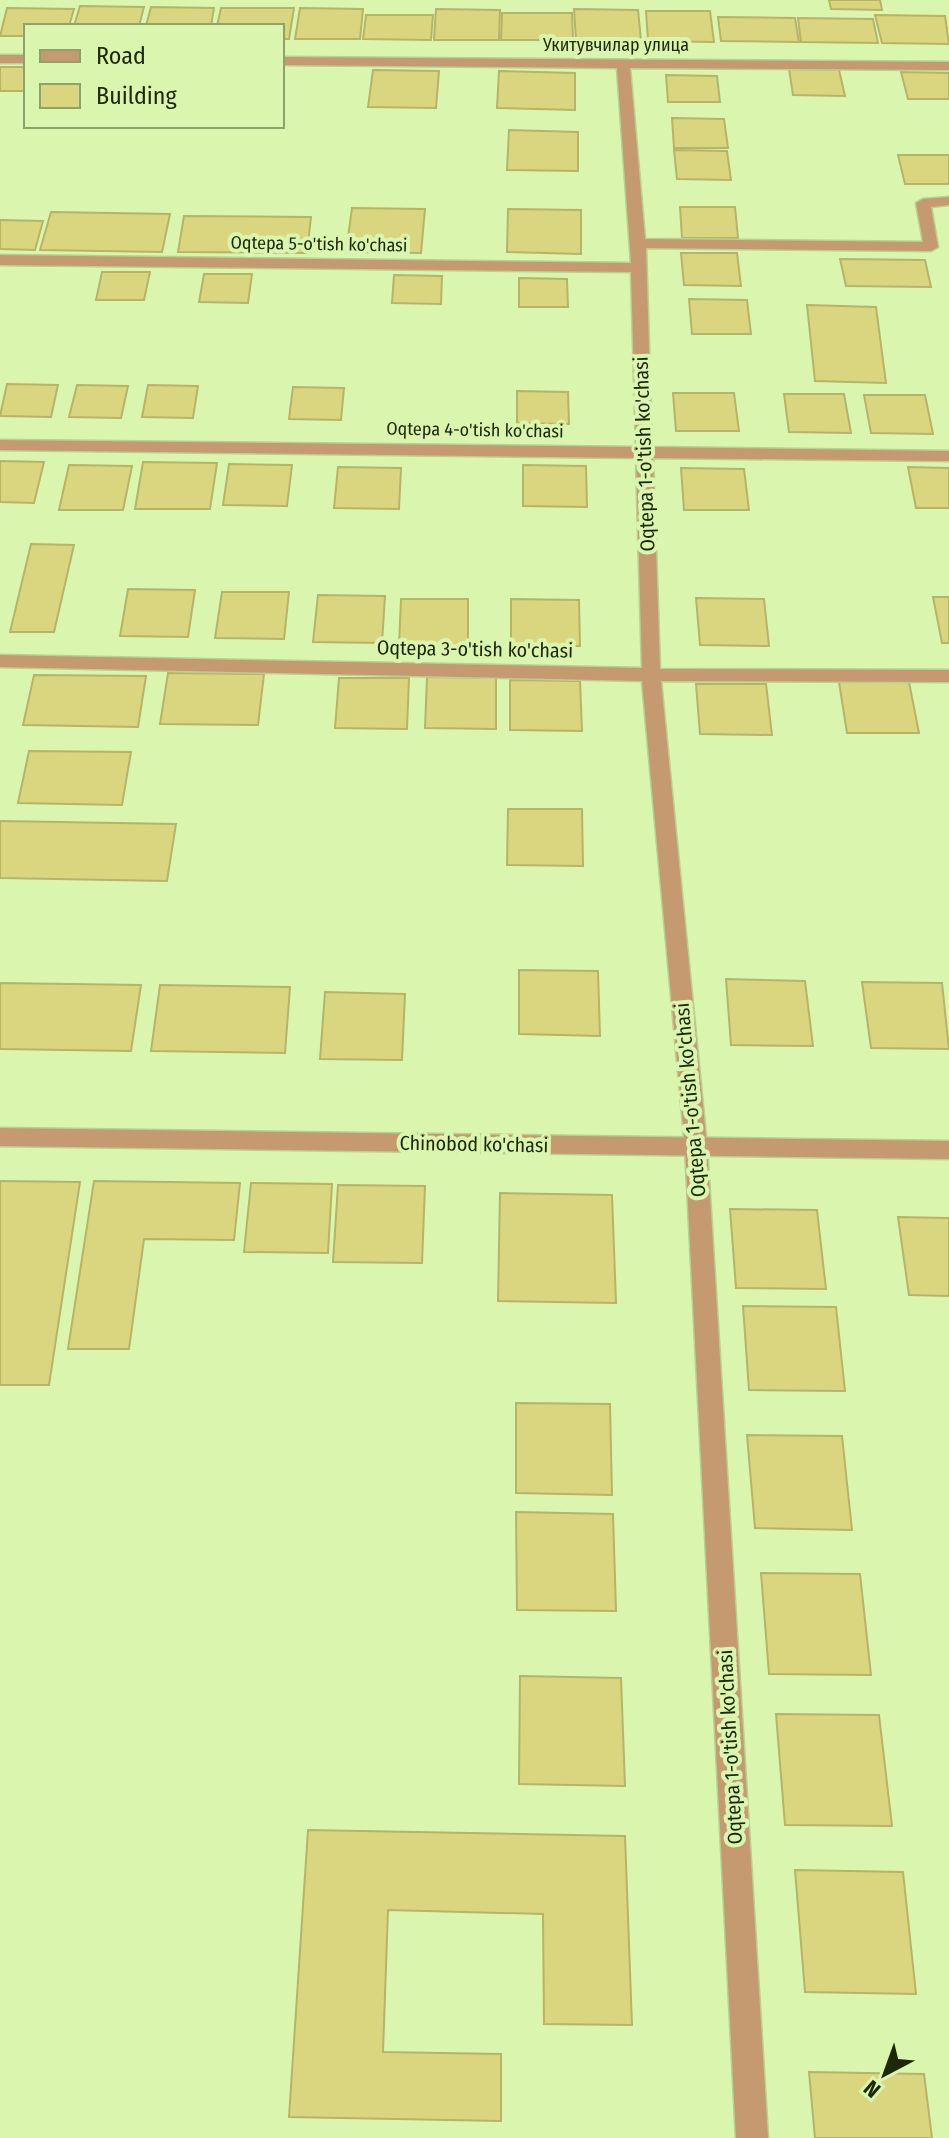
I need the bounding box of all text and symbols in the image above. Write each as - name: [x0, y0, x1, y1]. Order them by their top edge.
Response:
- legend: [24, 24, 284, 128]
- street label: Укитувчилар улица: [542, 34, 689, 56]
- text: Road: [96, 42, 146, 70]
- text: Building: [96, 82, 178, 110]
- street label: Oqtepa 5-o'tish ko'chasi: [230, 231, 408, 257]
- street label: Oqtepa 1-o'tish ko'chasi: [629, 356, 659, 552]
- street label: Oqtepa 4-o'tish ko'chasi: [386, 417, 564, 443]
- street label: Oqtepa 3-o'tish ko'chasi: [377, 635, 573, 663]
- street label: Oqtepa 1-o'tish ko'chasi: [670, 1002, 710, 1198]
- street label: Chinobod ko'chasi: [399, 1131, 549, 1157]
- street label: Oqtepa 1-o'tish ko'chasi: [713, 1649, 747, 1845]
- north arrow: [845, 2034, 925, 2114]
- text: N: [858, 2074, 886, 2103]

